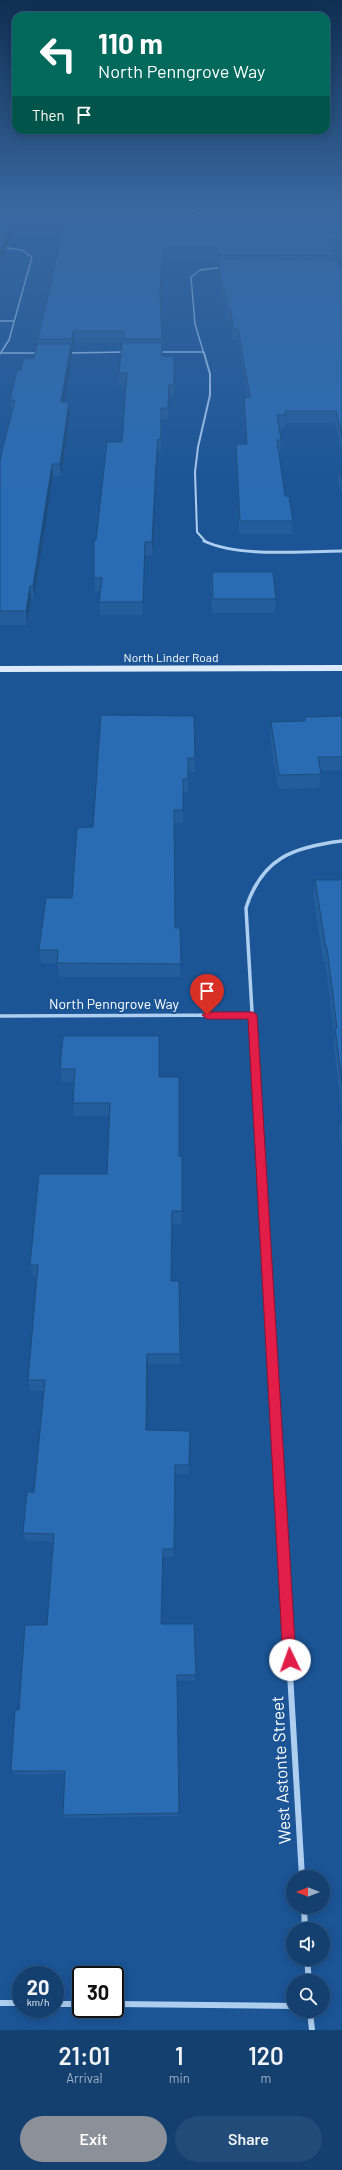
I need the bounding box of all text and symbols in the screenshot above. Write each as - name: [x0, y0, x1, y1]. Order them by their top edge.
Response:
- text: 110 m: [98, 26, 163, 60]
- icon: left: [32, 28, 84, 80]
- text: North Penngrove Way: [98, 60, 265, 82]
- icon: arrive: [73, 104, 95, 126]
- text: Then: [32, 106, 65, 124]
- street label: North Linder Road: [124, 650, 218, 664]
- pin: [190, 974, 224, 1015]
- icon: arrive: [196, 980, 218, 1002]
- street label: North Penngrove Way: [49, 995, 180, 1012]
- position arrow: [269, 1639, 311, 1681]
- street label: West Astonte Street: [266, 1695, 294, 1845]
- north arrow: [286, 1870, 330, 1914]
- map controls: [286, 1870, 330, 2018]
- button: sound: [286, 1922, 330, 1966]
- speed limit sign: 30: [72, 1966, 124, 2018]
- button: search: [286, 1974, 330, 2018]
- text: 20: [27, 1975, 49, 1999]
- text: km/h: [27, 1996, 49, 2008]
- text: 21:01: [58, 2041, 110, 2070]
- text: 1: [175, 2041, 183, 2070]
- text: 120: [248, 2041, 284, 2070]
- text: Arrival: [66, 2070, 102, 2086]
- text: min: [169, 2070, 190, 2086]
- text: m: [260, 2070, 271, 2086]
- button: Exit: [20, 2116, 167, 2162]
- button: Share: [175, 2116, 322, 2162]

